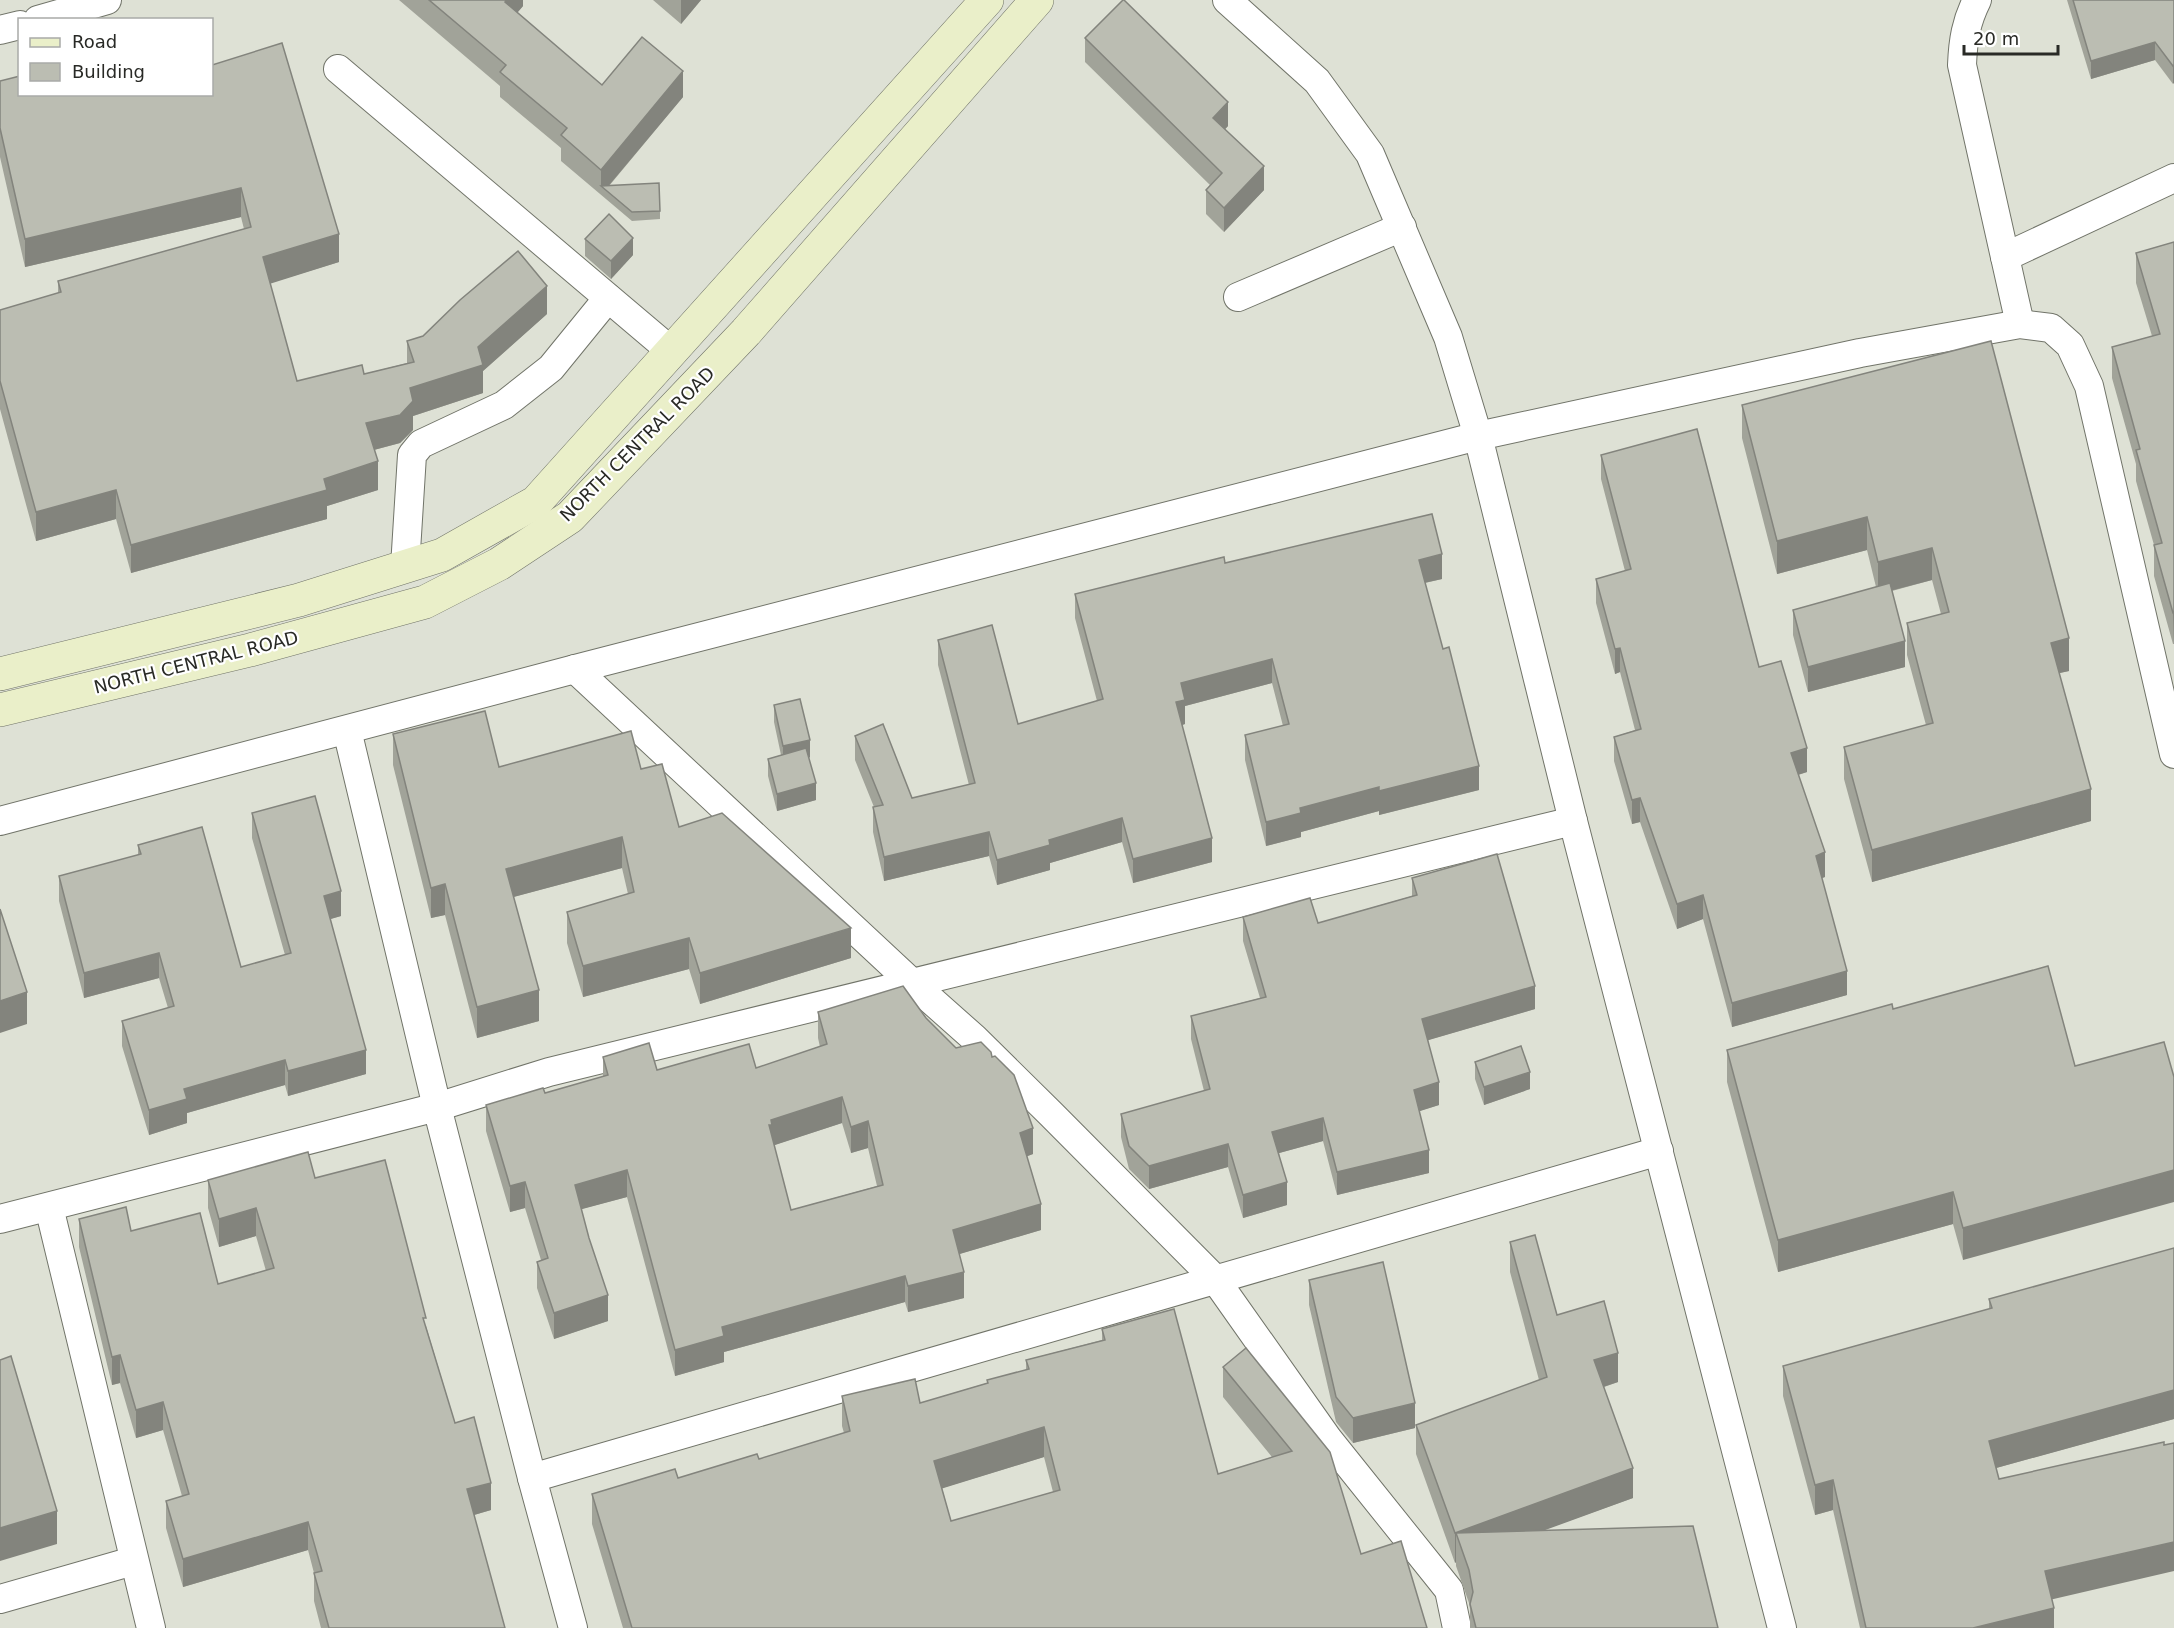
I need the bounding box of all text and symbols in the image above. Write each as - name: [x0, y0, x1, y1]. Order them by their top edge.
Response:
- legend: [18, 18, 213, 96]
- scale bar: [1964, 18, 2058, 56]
- text: 20 m: [1973, 28, 2019, 49]
- text: Road: [72, 31, 117, 52]
- text: Building: [72, 61, 145, 82]
- street label: NORTH CENTRAL ROAD: [555, 362, 719, 526]
- street label: NORTH CENTRAL ROAD: [92, 626, 300, 698]

